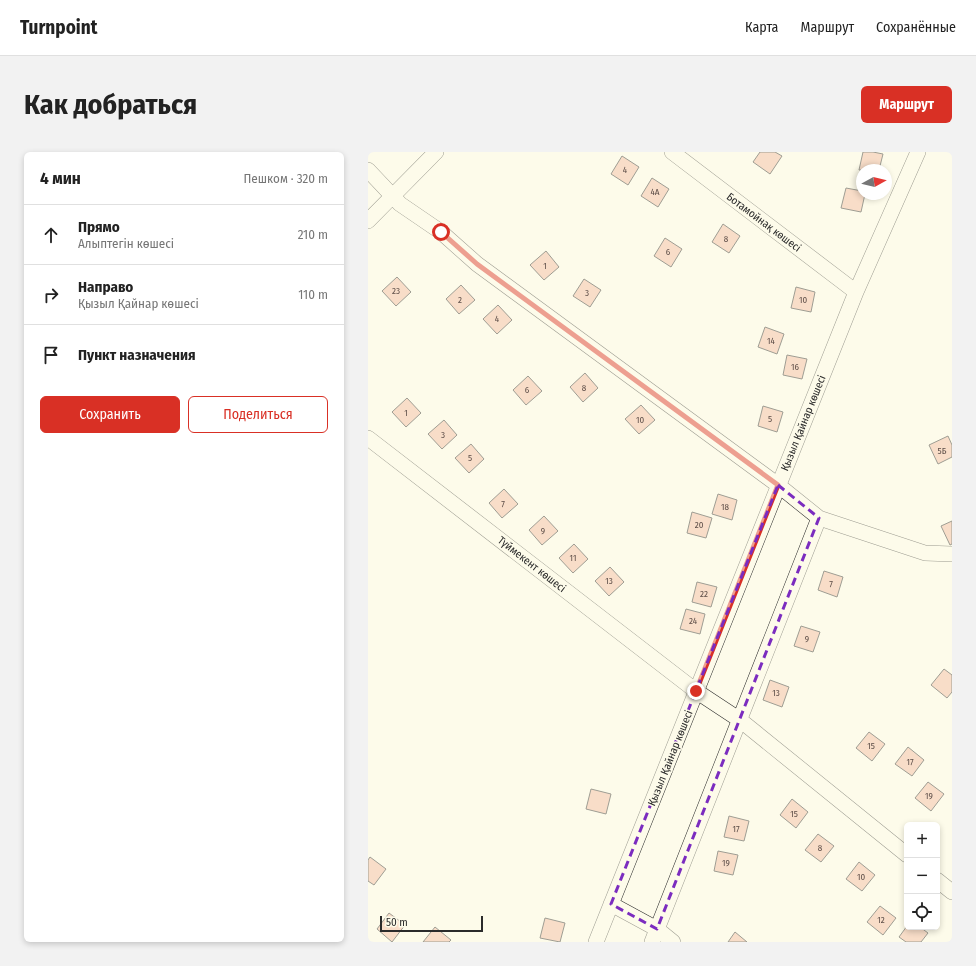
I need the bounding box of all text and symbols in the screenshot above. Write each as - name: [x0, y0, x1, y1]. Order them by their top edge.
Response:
- text: Turnpoint: [20, 16, 97, 39]
- text: Карта: [745, 19, 778, 36]
- text: Маршрут: [800, 19, 854, 36]
- text: Сохранённые: [876, 19, 956, 36]
- button: Маршрут: [861, 86, 952, 123]
- text: Как добраться: [24, 88, 197, 121]
- north arrow: [856, 164, 892, 200]
- house number: 4: [623, 165, 628, 175]
- text: 4 мин: [40, 168, 81, 189]
- text: Пешком · 320 m: [244, 171, 328, 186]
- house number: 4А: [650, 187, 660, 197]
- street label: Ботамойнақ көшесі: [724, 190, 804, 255]
- text: Прямо: [78, 218, 120, 236]
- route start: [432, 223, 450, 241]
- icon: ahead: [40, 224, 62, 246]
- text: 210 m: [298, 227, 328, 242]
- house number: 8: [724, 234, 729, 244]
- text: Алыптегін көшесі: [78, 236, 174, 251]
- house number: 6: [666, 247, 671, 257]
- house number: 1: [543, 261, 547, 271]
- text: Направо: [78, 278, 133, 296]
- icon: right: [40, 284, 62, 306]
- house number: 23: [392, 286, 400, 296]
- text: 110 m: [298, 287, 328, 302]
- house number: 3: [585, 288, 589, 298]
- house number: 2: [458, 295, 462, 305]
- house number: 10: [799, 295, 807, 305]
- text: Қызыл Қайнар көшесі: [78, 296, 199, 311]
- house number: 4: [495, 314, 500, 324]
- house number: 14: [767, 336, 776, 346]
- icon: arrive: [40, 344, 62, 366]
- text: Пункт назначения: [78, 346, 196, 364]
- house number: 16: [791, 362, 800, 372]
- street label: Қызыл Қайнар көшесі: [778, 373, 829, 473]
- house number: 8: [582, 383, 587, 393]
- house number: 6: [525, 385, 530, 395]
- button: Сохранить: [40, 396, 180, 433]
- button: Поделиться: [188, 396, 328, 433]
- house number: 1: [404, 408, 408, 418]
- house number: 5: [768, 414, 772, 424]
- house number: 10: [636, 415, 644, 425]
- house number: 3: [441, 430, 445, 440]
- house number: 5Б: [938, 446, 947, 456]
- house number: 5: [468, 453, 472, 463]
- house number: 7: [501, 499, 505, 509]
- house number: 18: [721, 502, 730, 512]
- house number: 20: [695, 520, 704, 530]
- house number: 9: [541, 526, 545, 536]
- street label: Түймекент көшесі: [495, 534, 568, 595]
- house number: 11: [570, 553, 576, 563]
- house number: 13: [605, 576, 613, 586]
- house number: 7: [829, 579, 833, 589]
- house number: 22: [700, 589, 708, 599]
- house number: 24: [689, 616, 698, 626]
- house number: 9: [805, 634, 809, 644]
- route end: [687, 682, 705, 700]
- house number: 13: [772, 688, 780, 698]
- street label: Қызыл Қайнар көшесі: [645, 708, 696, 808]
- house number: 15: [867, 741, 875, 751]
- house number: 17: [906, 757, 914, 767]
- house number: 19: [925, 791, 933, 801]
- house number: 15: [790, 809, 798, 819]
- map controls: [904, 822, 940, 930]
- button: +: [904, 822, 940, 858]
- house number: 17: [732, 824, 740, 834]
- house number: 8: [818, 843, 823, 853]
- house number: 19: [722, 858, 730, 868]
- button: −: [904, 858, 940, 894]
- house number: 10: [857, 872, 865, 882]
- button: locate: [904, 894, 940, 930]
- scale bar: [380, 914, 483, 933]
- house number: 12: [877, 915, 885, 925]
- text: 50 m: [386, 916, 408, 929]

